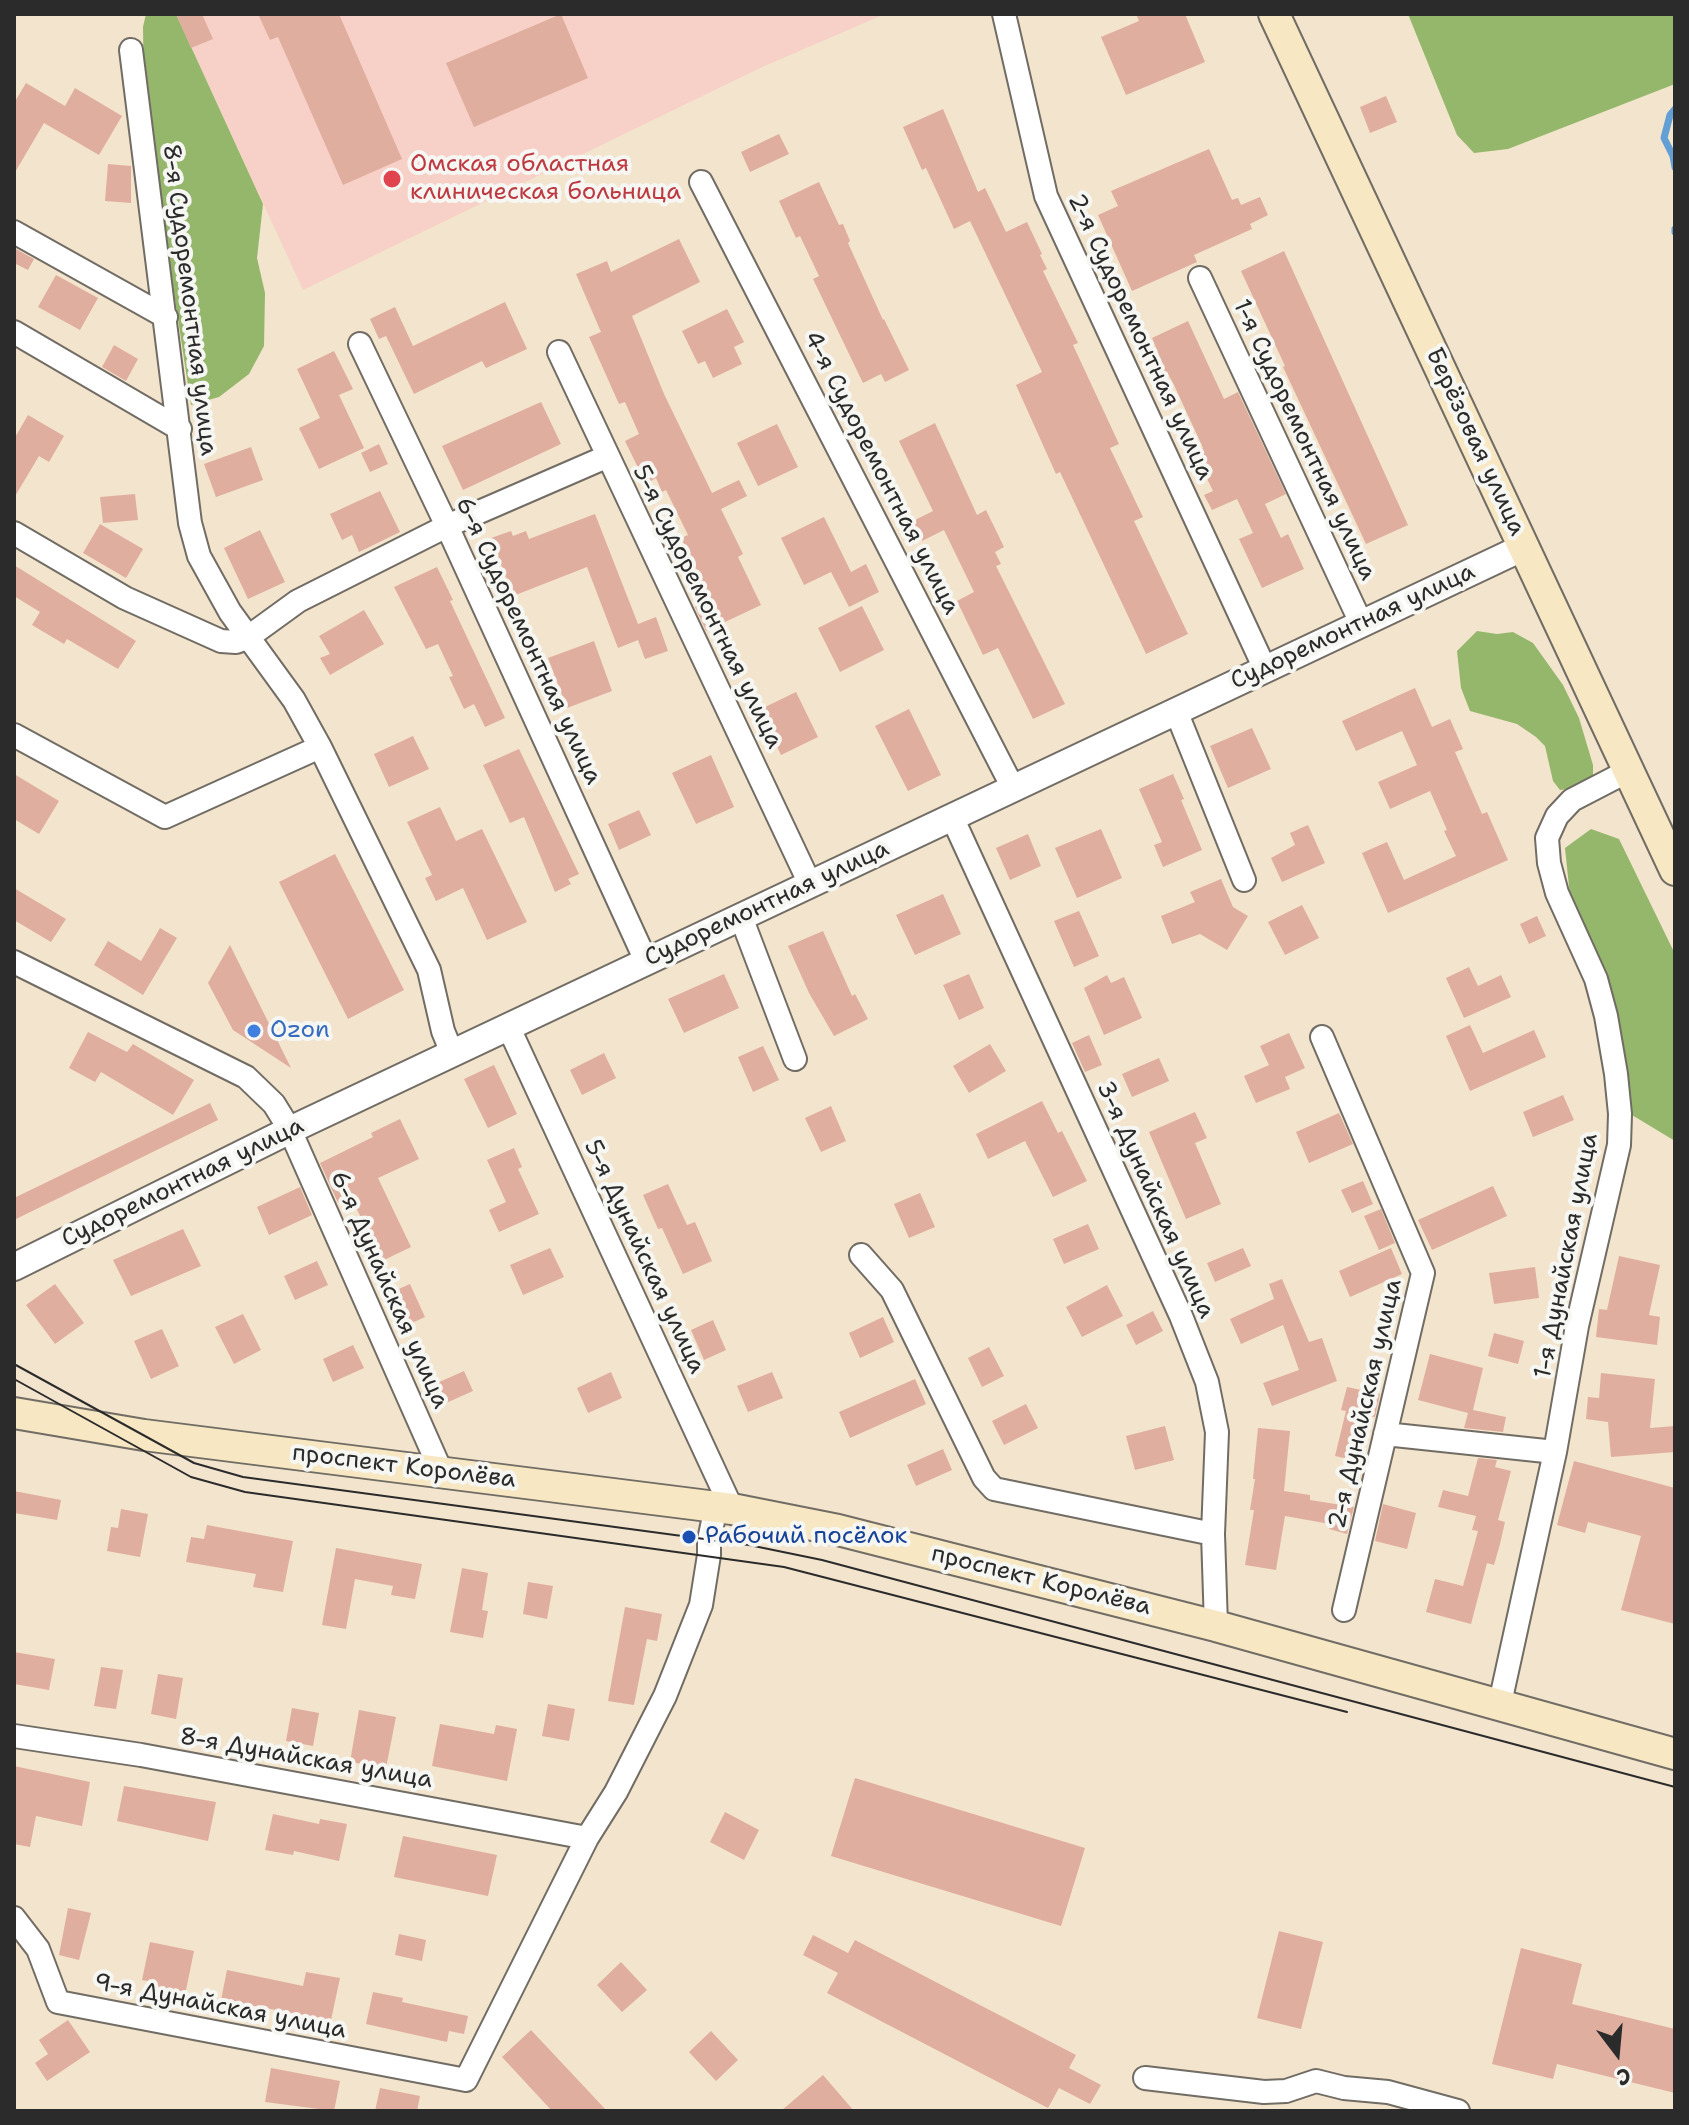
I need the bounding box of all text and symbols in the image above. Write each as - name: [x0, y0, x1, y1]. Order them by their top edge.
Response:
- street label: 8-я Судоремонтная улица: [156, 143, 222, 457]
- place label: Омская областная клиническая больница: [410, 151, 681, 207]
- marker: Омская областная клиническая больница: [381, 168, 403, 190]
- street label: 2-я Судоремонтная улица: [1061, 189, 1219, 485]
- street label: 1-я Судоремонтная улица: [1226, 295, 1382, 585]
- street label: 4-я Судоремонтная улица: [797, 327, 965, 619]
- street label: Берёзовая улица: [1419, 344, 1531, 540]
- street label: 5-я Судоремонтная улица: [626, 460, 788, 754]
- street label: 6-я Судоремонтная улица: [449, 493, 607, 789]
- street label: Судоремонтная улица: [1226, 558, 1480, 696]
- street label: Судоремонтная улица: [640, 835, 894, 973]
- place label: Ozon: [270, 1017, 330, 1045]
- marker: Ozon: [245, 1022, 263, 1040]
- street label: 3-я Дунайская улица: [1090, 1077, 1220, 1323]
- street label: Судоремонтная улица: [57, 1112, 309, 1254]
- street label: 1-я Дунайская улица: [1529, 1131, 1605, 1381]
- street label: 5-я Дунайская улица: [577, 1135, 711, 1379]
- street label: 6-я Дунайская улица: [324, 1167, 454, 1413]
- street label: 2-я Дунайская улица: [1323, 1276, 1409, 1532]
- street label: проспект Королёва: [291, 1439, 517, 1495]
- place label: Рабочий посёлок: [705, 1523, 907, 1551]
- marker: Рабочий посёлок: [680, 1528, 698, 1546]
- street label: проспект Королёва: [928, 1540, 1154, 1622]
- street label: 8-я Дунайская улица: [177, 1723, 435, 1795]
- street label: 9-я Дунайская улица: [91, 1968, 349, 2046]
- north arrow: [1577, 2013, 1657, 2093]
- text: С: [1613, 2061, 1634, 2092]

